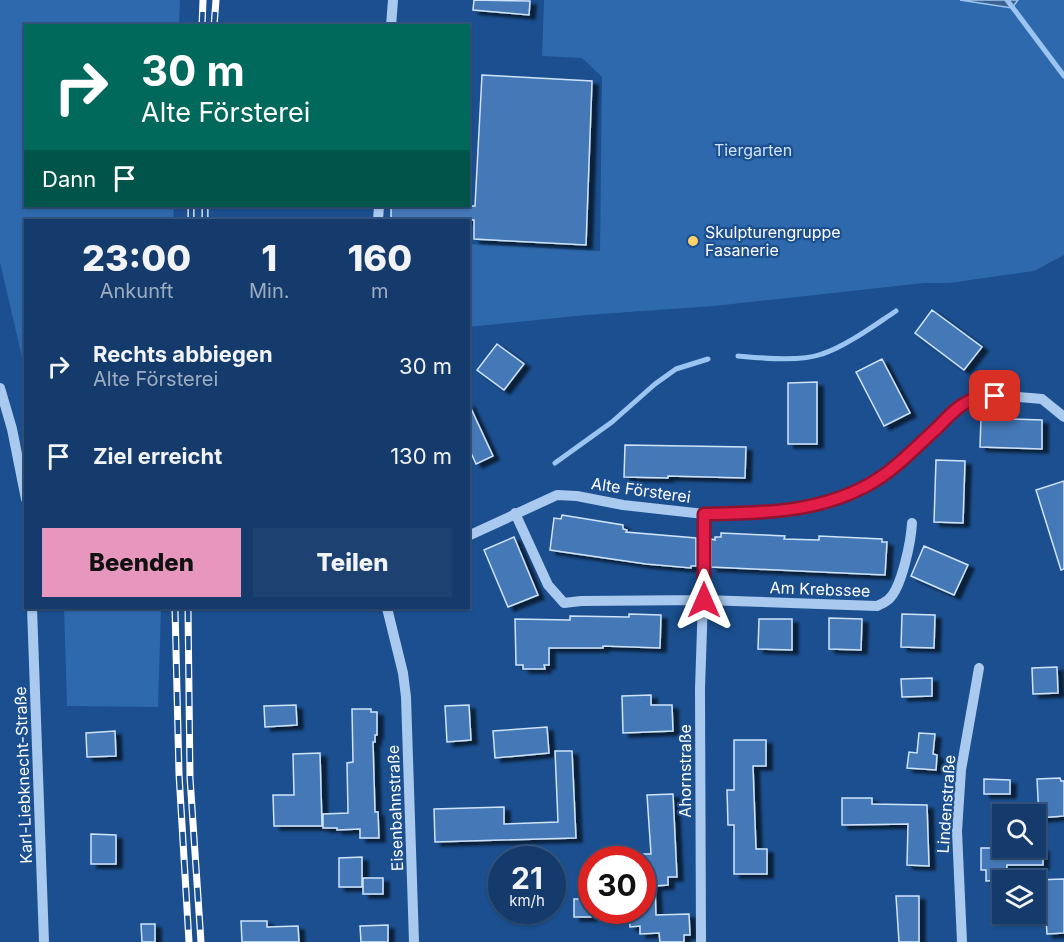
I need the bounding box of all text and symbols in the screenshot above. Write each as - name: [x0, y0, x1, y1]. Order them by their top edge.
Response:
- text: 30 m: [141, 45, 245, 96]
- icon: right: [42, 48, 120, 126]
- text: Alte Försterei: [141, 96, 310, 129]
- park label: Tiergarten: [714, 140, 792, 160]
- icon: arrive: [108, 162, 141, 195]
- text: Dann: [42, 166, 96, 192]
- place label: Skulpturengruppe Fasanerie: [705, 222, 841, 260]
- marker: Skulpturengruppe Fasanerie: [686, 234, 700, 248]
- text: 23:00: [82, 236, 191, 280]
- text: 1: [261, 236, 277, 280]
- text: 160: [347, 236, 412, 280]
- text: Ankunft: [100, 279, 173, 303]
- text: Min.: [249, 279, 289, 303]
- text: m: [371, 279, 389, 303]
- text: Rechts abbiegen: [93, 341, 273, 367]
- icon: right: [42, 350, 75, 383]
- text: 30 m: [399, 353, 452, 379]
- text: Alte Försterei: [93, 367, 218, 391]
- pin: [969, 370, 1020, 421]
- icon: arrive: [978, 379, 1011, 412]
- icon: arrive: [42, 440, 75, 473]
- text: Ziel erreicht: [93, 443, 222, 469]
- text: 130 m: [390, 443, 452, 469]
- street label: Alte Försterei: [590, 473, 692, 507]
- button: Beenden: [42, 528, 241, 597]
- button: Teilen: [253, 528, 452, 597]
- position arrow: [672, 568, 736, 632]
- street label: Am Krebssee: [769, 577, 871, 601]
- street label: Karl-Liebknecht-Straße: [10, 686, 36, 864]
- street label: Ahornstraße: [675, 724, 695, 818]
- street label: Eisenbahnstraße: [383, 744, 407, 872]
- street label: Lindenstraße: [933, 754, 959, 854]
- map controls: [992, 804, 1046, 924]
- button: search: [992, 804, 1046, 858]
- speed limit sign: 30: [578, 846, 656, 924]
- text: 21: [511, 860, 543, 896]
- button: layers: [992, 870, 1046, 924]
- text: km/h: [509, 891, 545, 910]

